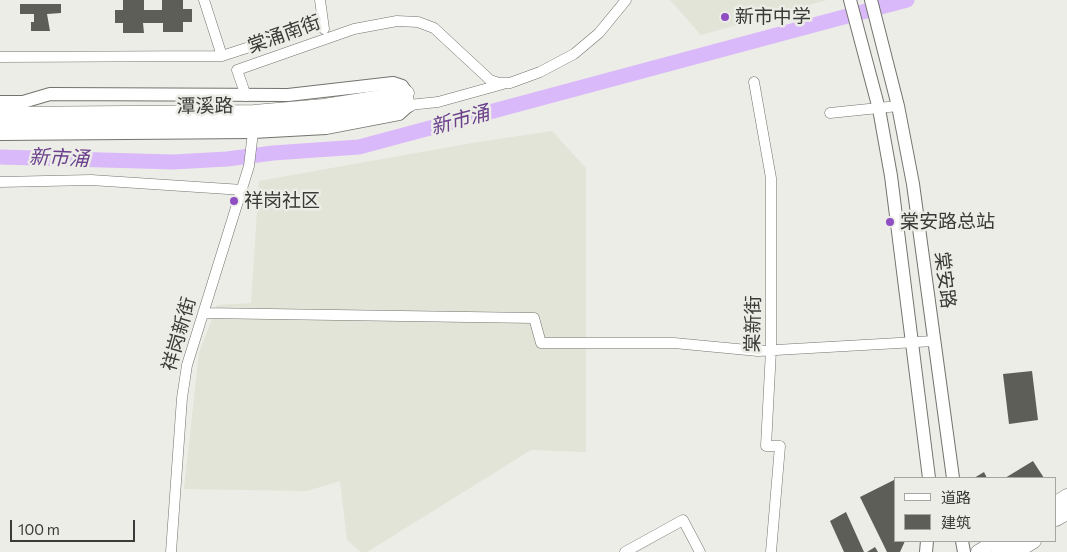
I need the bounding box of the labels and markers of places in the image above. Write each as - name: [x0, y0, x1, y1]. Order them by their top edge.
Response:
- place label: 新市中学: [735, 6, 811, 28]
- marker: 新市中学: [719, 11, 731, 23]
- place label: 祥岗社区: [244, 190, 320, 212]
- marker: 祥岗社区: [228, 195, 240, 207]
- place label: 棠安路总站: [900, 211, 995, 233]
- marker: 棠安路总站: [884, 216, 896, 228]

